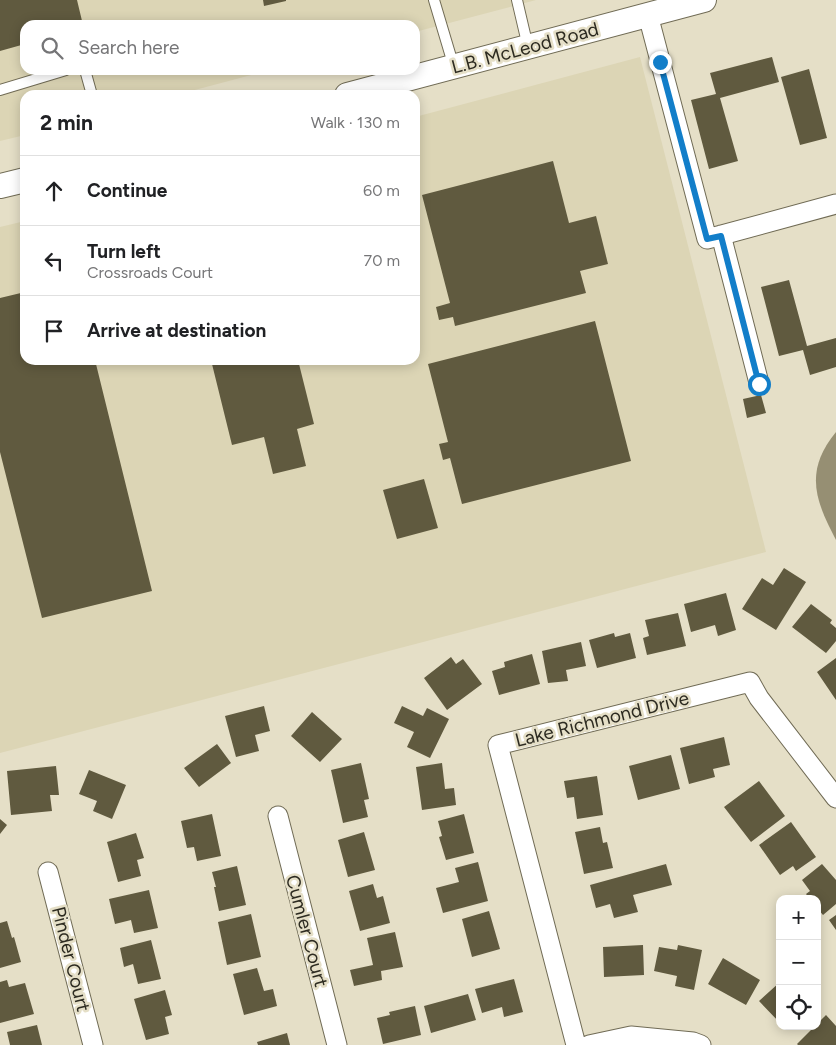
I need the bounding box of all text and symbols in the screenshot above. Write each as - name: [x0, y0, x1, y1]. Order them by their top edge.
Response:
- street label: L.B. McLeod Road: [449, 17, 601, 79]
- search box: [20, 20, 420, 75]
- icon: search: [38, 34, 66, 62]
- text: Search here: [78, 36, 180, 59]
- route end: [649, 51, 672, 74]
- text: 2 min: [40, 110, 93, 135]
- text: Walk · 130 m: [311, 113, 400, 132]
- icon: ahead: [40, 177, 68, 205]
- text: Continue: [87, 179, 167, 202]
- text: 60 m: [363, 181, 400, 200]
- text: Turn left: [87, 240, 161, 263]
- icon: left: [40, 247, 68, 275]
- text: 70 m: [364, 251, 400, 270]
- text: Crossroads Court: [87, 263, 213, 282]
- icon: arrive: [40, 317, 68, 345]
- text: Arrive at destination: [87, 319, 266, 342]
- route start: [748, 373, 771, 396]
- street label: Lake Richmond Drive: [513, 686, 691, 752]
- street label: Cumler Court: [281, 872, 333, 990]
- map controls: [776, 895, 821, 1030]
- button: +: [776, 895, 821, 940]
- street label: Pinder Court: [47, 904, 95, 1014]
- button: −: [776, 940, 821, 985]
- button: locate: [776, 985, 821, 1030]

